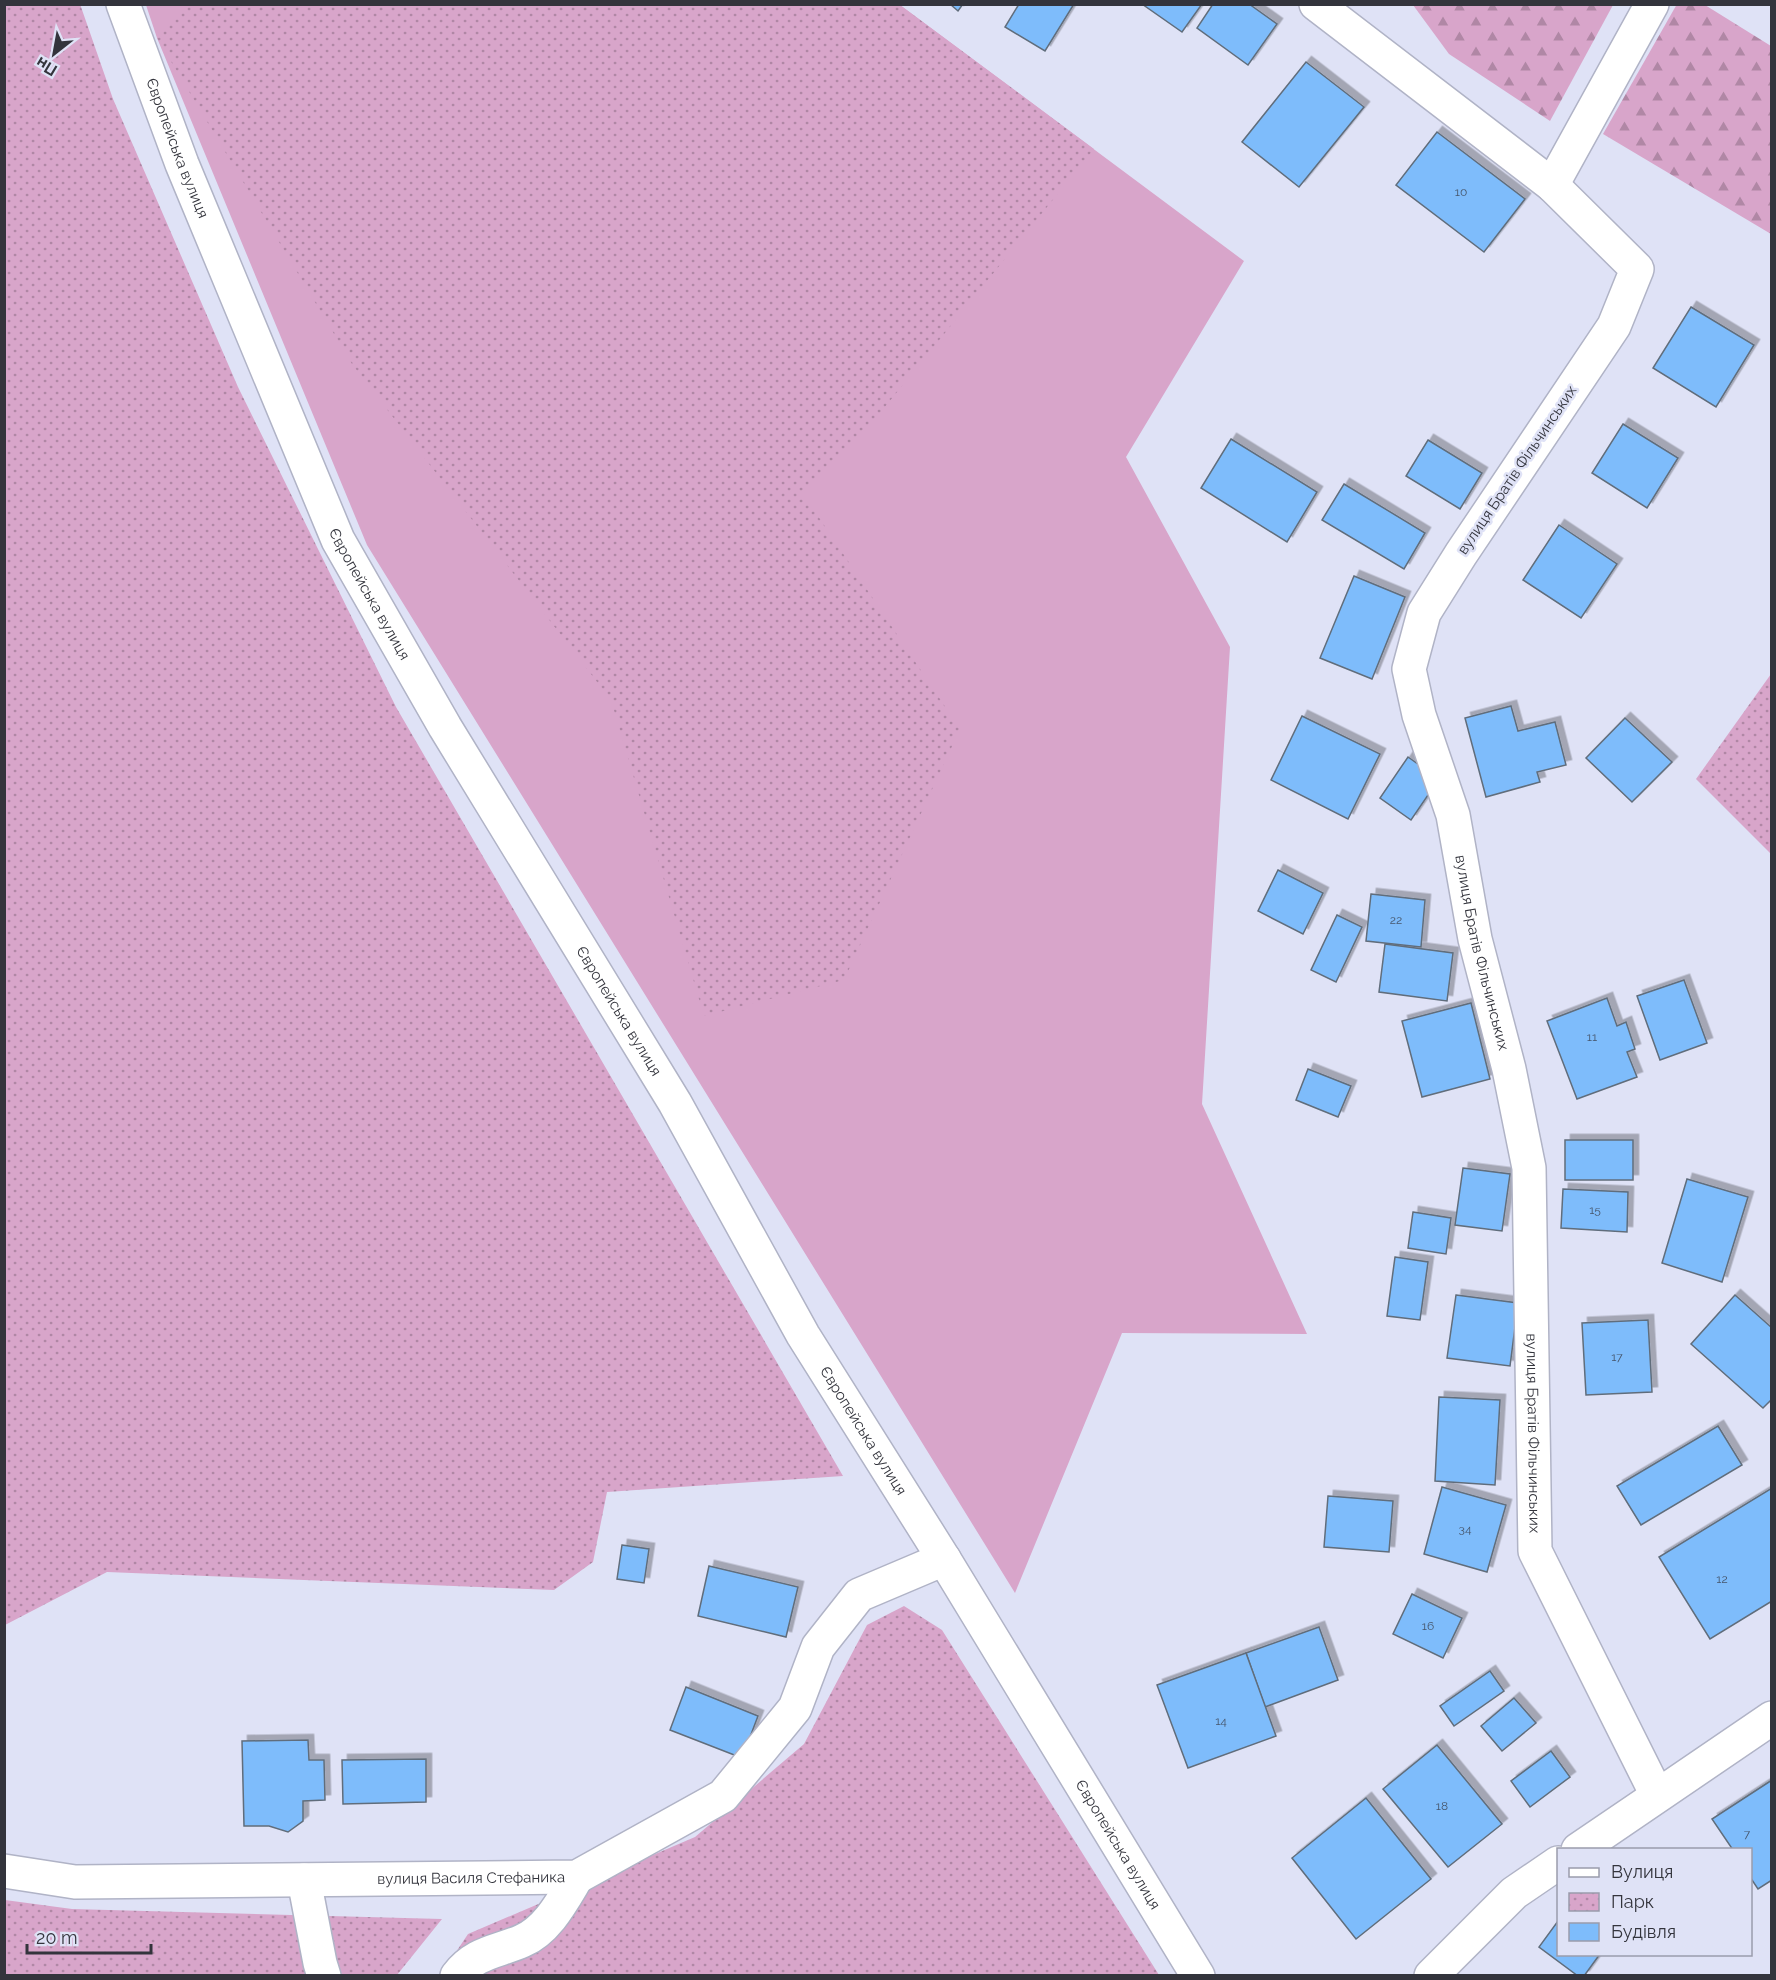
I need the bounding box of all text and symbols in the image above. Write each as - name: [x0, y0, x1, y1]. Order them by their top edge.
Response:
- north arrow: [24, 24, 84, 84]
- text: Пн: [33, 53, 61, 80]
- street label: Європейська вулиця: [142, 76, 212, 221]
- house number: 10: [1455, 185, 1467, 199]
- street label: вулиця Братів Фільчинських: [1454, 382, 1581, 558]
- street label: Європейська вулиця: [325, 526, 414, 663]
- street label: вулиця Братів Фільчинських: [1451, 854, 1513, 1053]
- house number: 22: [1390, 913, 1402, 927]
- street label: Європейська вулиця: [572, 943, 665, 1079]
- house number: 11: [1587, 1030, 1597, 1044]
- house number: 15: [1589, 1203, 1601, 1217]
- street label: вулиця Братів Фільчинських: [1523, 1333, 1544, 1534]
- house number: 17: [1611, 1350, 1623, 1364]
- street label: Європейська вулиця: [816, 1363, 911, 1499]
- house number: 34: [1459, 1522, 1472, 1536]
- house number: 12: [1716, 1572, 1728, 1586]
- house number: 16: [1422, 1619, 1434, 1633]
- house number: 14: [1215, 1714, 1227, 1728]
- street label: Європейська вулиця: [1072, 1777, 1164, 1913]
- house number: 18: [1436, 1799, 1448, 1813]
- house number: 7: [1744, 1827, 1751, 1841]
- legend: [1557, 1848, 1752, 1956]
- text: Вулиця: [1611, 1861, 1673, 1882]
- street label: вулиця Василя Стефаника: [377, 1868, 565, 1888]
- text: Парк: [1611, 1891, 1654, 1912]
- scale bar: [27, 1917, 152, 1955]
- text: Будівля: [1611, 1921, 1676, 1942]
- text: 20 m: [36, 1927, 78, 1948]

